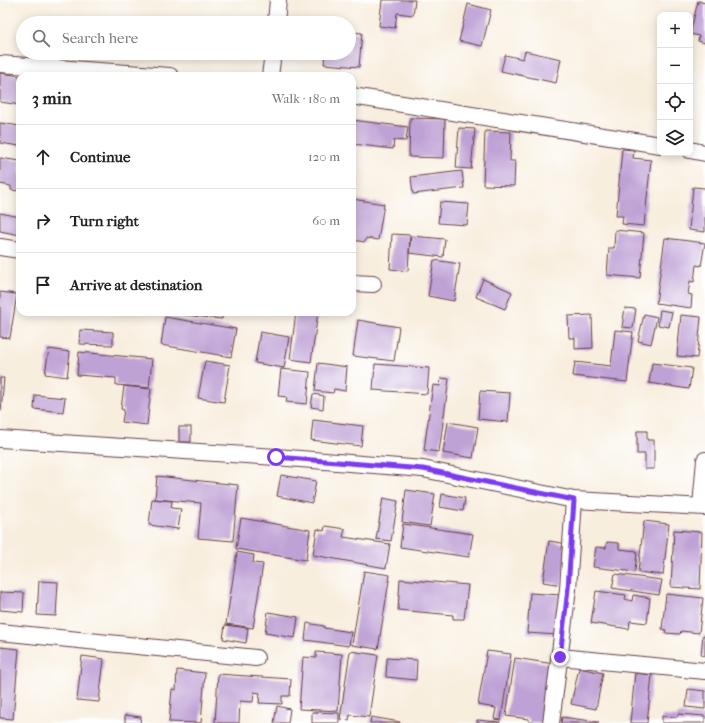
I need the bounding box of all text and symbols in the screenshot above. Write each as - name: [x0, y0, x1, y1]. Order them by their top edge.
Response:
- map controls: [657, 12, 693, 156]
- button: +: [657, 12, 693, 48]
- search box: [16, 16, 356, 60]
- icon: search: [30, 27, 52, 49]
- text: Search here: [62, 29, 138, 47]
- button: −: [657, 48, 693, 84]
- button: locate: [657, 84, 693, 120]
- text: 3 min: [32, 88, 72, 108]
- text: Walk · 180 m: [272, 91, 340, 106]
- button: layers: [657, 120, 693, 156]
- icon: ahead: [32, 146, 54, 168]
- text: Continue: [70, 148, 130, 166]
- text: 120 m: [308, 149, 340, 164]
- icon: right: [32, 210, 54, 232]
- text: Turn right: [70, 212, 139, 230]
- text: 60 m: [312, 213, 340, 228]
- icon: arrive: [32, 274, 54, 296]
- text: Arrive at destination: [70, 276, 202, 294]
- route start: [267, 448, 285, 466]
- route end: [551, 648, 569, 666]

